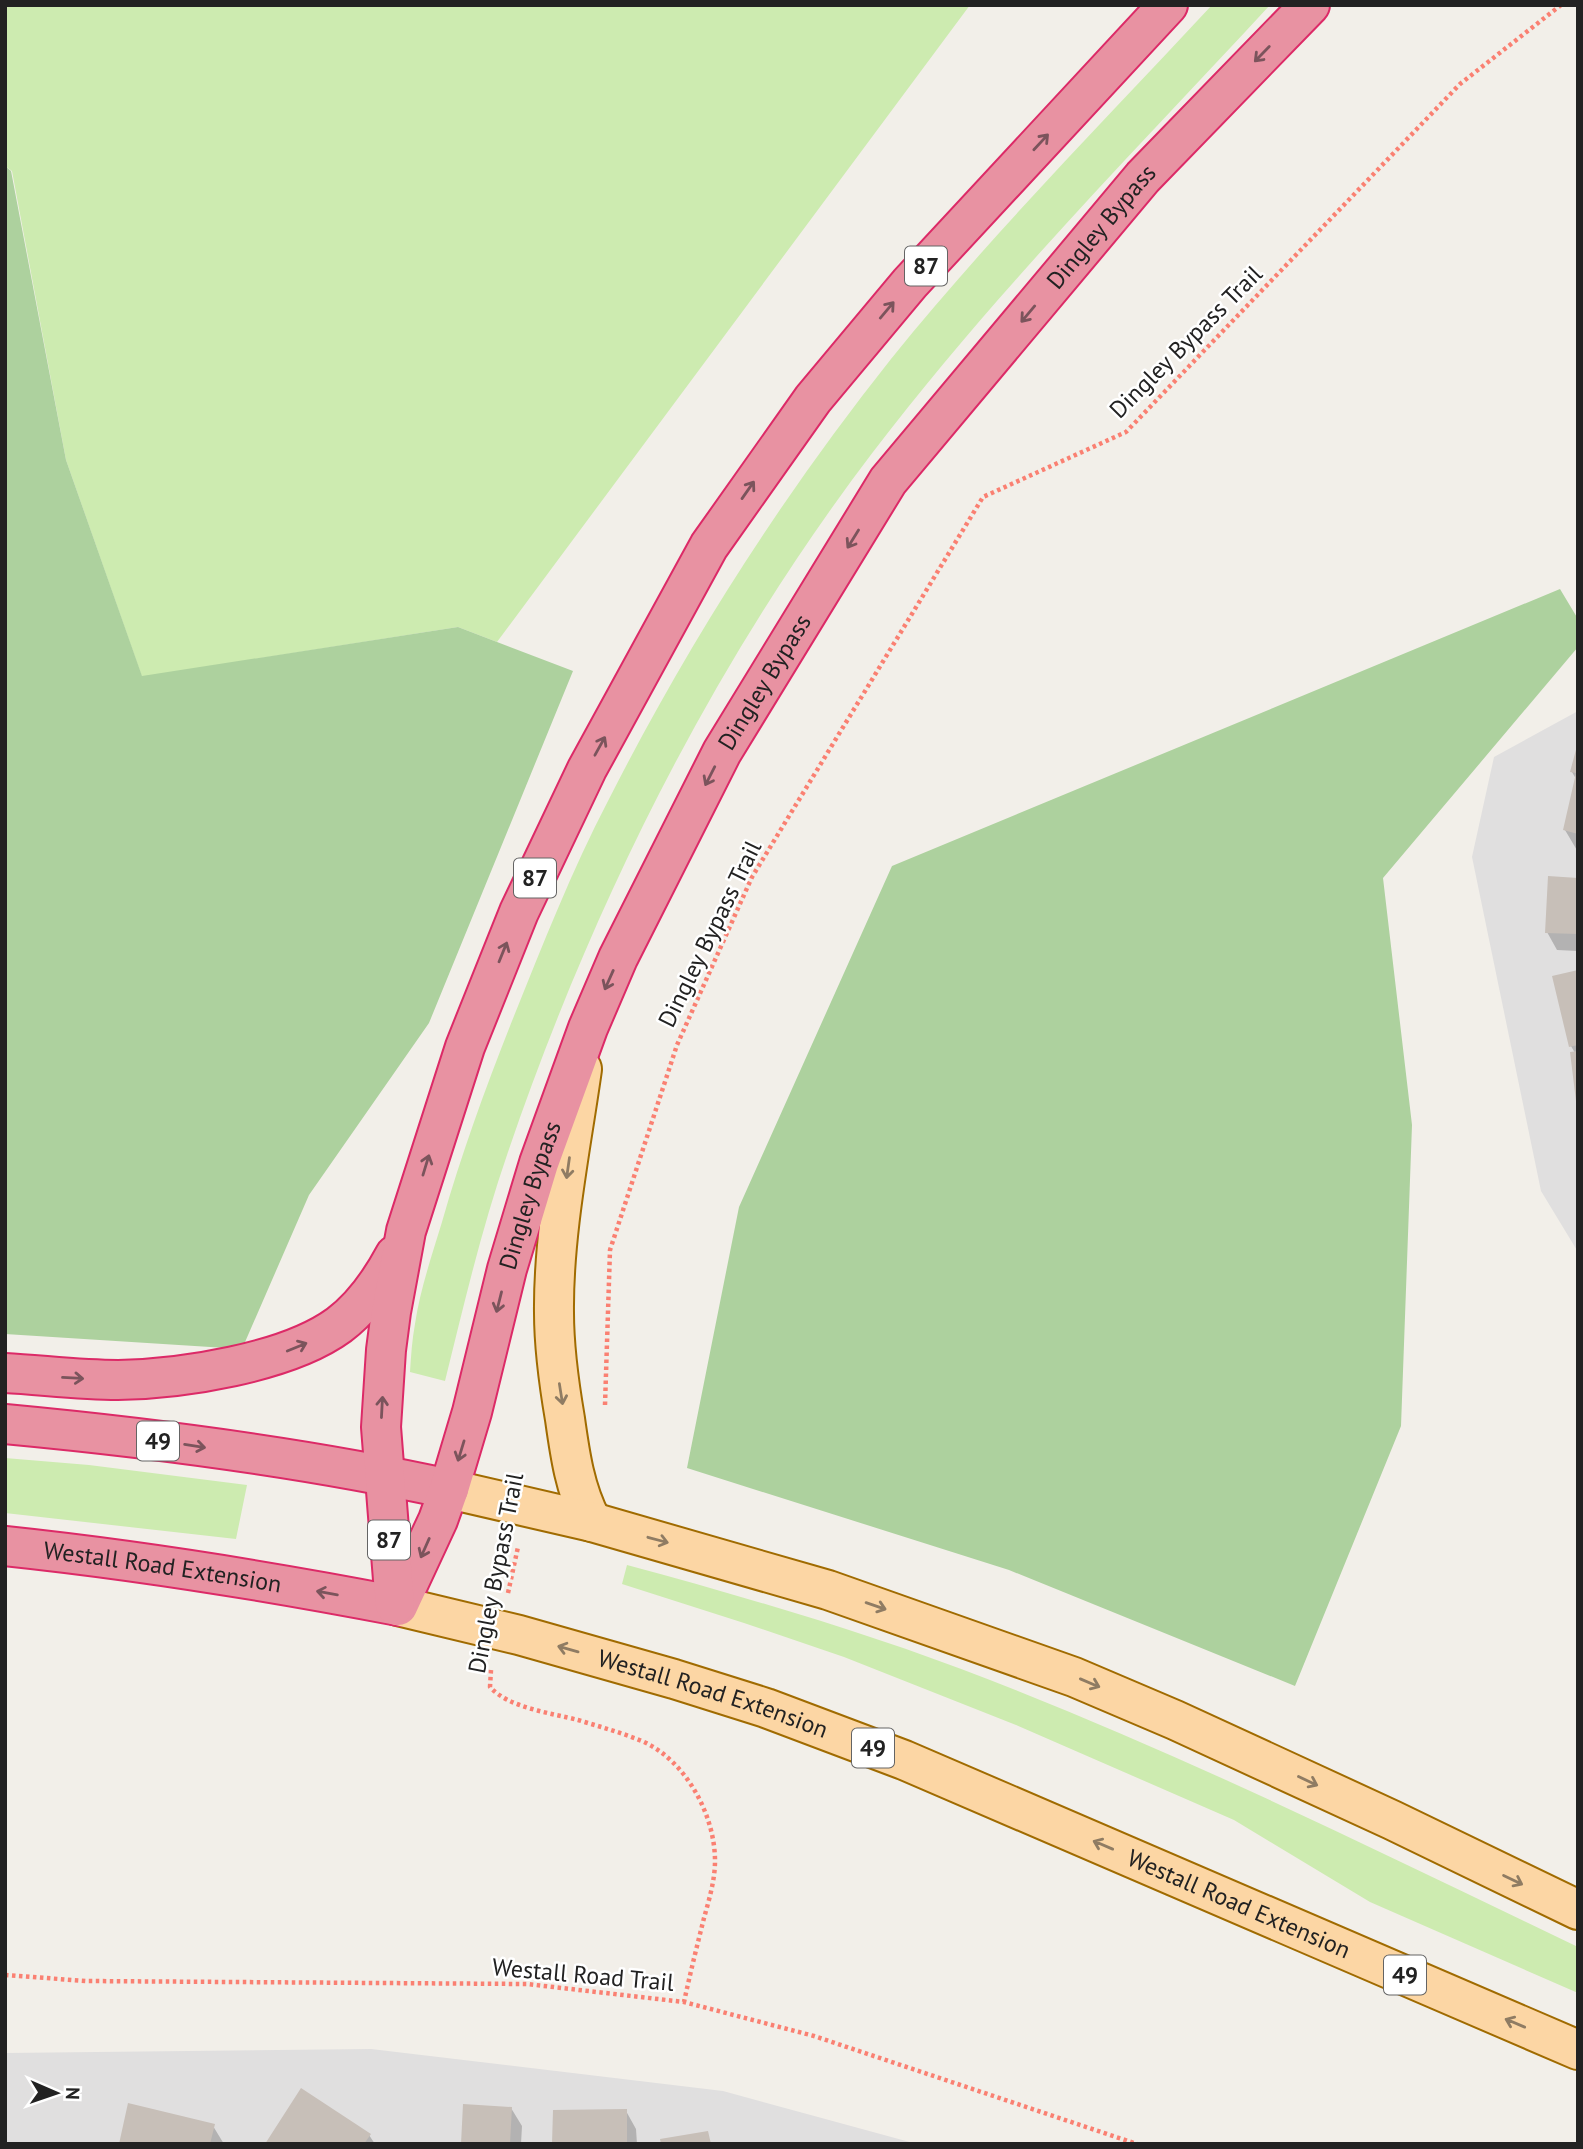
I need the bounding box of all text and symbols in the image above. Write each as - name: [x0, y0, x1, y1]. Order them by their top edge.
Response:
- one-way arrow: [1254, 45, 1271, 62]
- one-way arrow: [1032, 134, 1049, 151]
- street label: Dingley Bypass: [1040, 157, 1162, 295]
- road number: 87: [905, 246, 947, 286]
- street label: Dingley Bypass Trail: [1103, 259, 1269, 425]
- one-way arrow: [879, 302, 895, 320]
- one-way arrow: [1020, 305, 1036, 323]
- one-way arrow: [741, 481, 755, 500]
- one-way arrow: [845, 529, 859, 549]
- street label: Dingley Bypass: [711, 608, 818, 756]
- one-way arrow: [593, 736, 607, 756]
- one-way arrow: [703, 765, 717, 786]
- street label: Dingley Bypass Trail: [651, 835, 768, 1032]
- road number: 87: [514, 858, 556, 898]
- one-way arrow: [498, 941, 511, 963]
- one-way arrow: [602, 968, 615, 990]
- street label: Dingley Bypass: [492, 1117, 568, 1273]
- one-way arrow: [421, 1155, 434, 1177]
- one-way arrow: [562, 1156, 575, 1179]
- one-way arrow: [492, 1290, 505, 1313]
- one-way arrow: [286, 1339, 307, 1352]
- one-way arrow: [62, 1371, 85, 1384]
- one-way arrow: [555, 1382, 568, 1405]
- one-way arrow: [376, 1396, 389, 1419]
- road number: 49: [137, 1422, 179, 1460]
- one-way arrow: [453, 1439, 466, 1461]
- one-way arrow: [183, 1440, 206, 1453]
- street label: Dingley Bypass Trail: [461, 1470, 530, 1676]
- road number: 87: [368, 1520, 410, 1560]
- street label: Westall Road Extension: [42, 1534, 284, 1600]
- one-way arrow: [647, 1534, 669, 1547]
- one-way arrow: [418, 1537, 431, 1558]
- one-way arrow: [317, 1586, 339, 1599]
- one-way arrow: [864, 1601, 886, 1613]
- one-way arrow: [557, 1641, 579, 1654]
- street label: Westall Road Extension: [594, 1642, 832, 1745]
- one-way arrow: [1078, 1677, 1100, 1690]
- road number: 49: [852, 1728, 894, 1768]
- one-way arrow: [1297, 1775, 1319, 1788]
- one-way arrow: [1092, 1838, 1114, 1851]
- street label: Westall Road Extension: [1123, 1842, 1355, 1965]
- one-way arrow: [1502, 1873, 1523, 1887]
- street label: Westall Road Trail: [491, 1951, 675, 1998]
- road number: 49: [1384, 1956, 1426, 1994]
- one-way arrow: [1505, 2016, 1526, 2029]
- north arrow: [21, 2058, 91, 2128]
- text: N: [61, 2087, 85, 2100]

